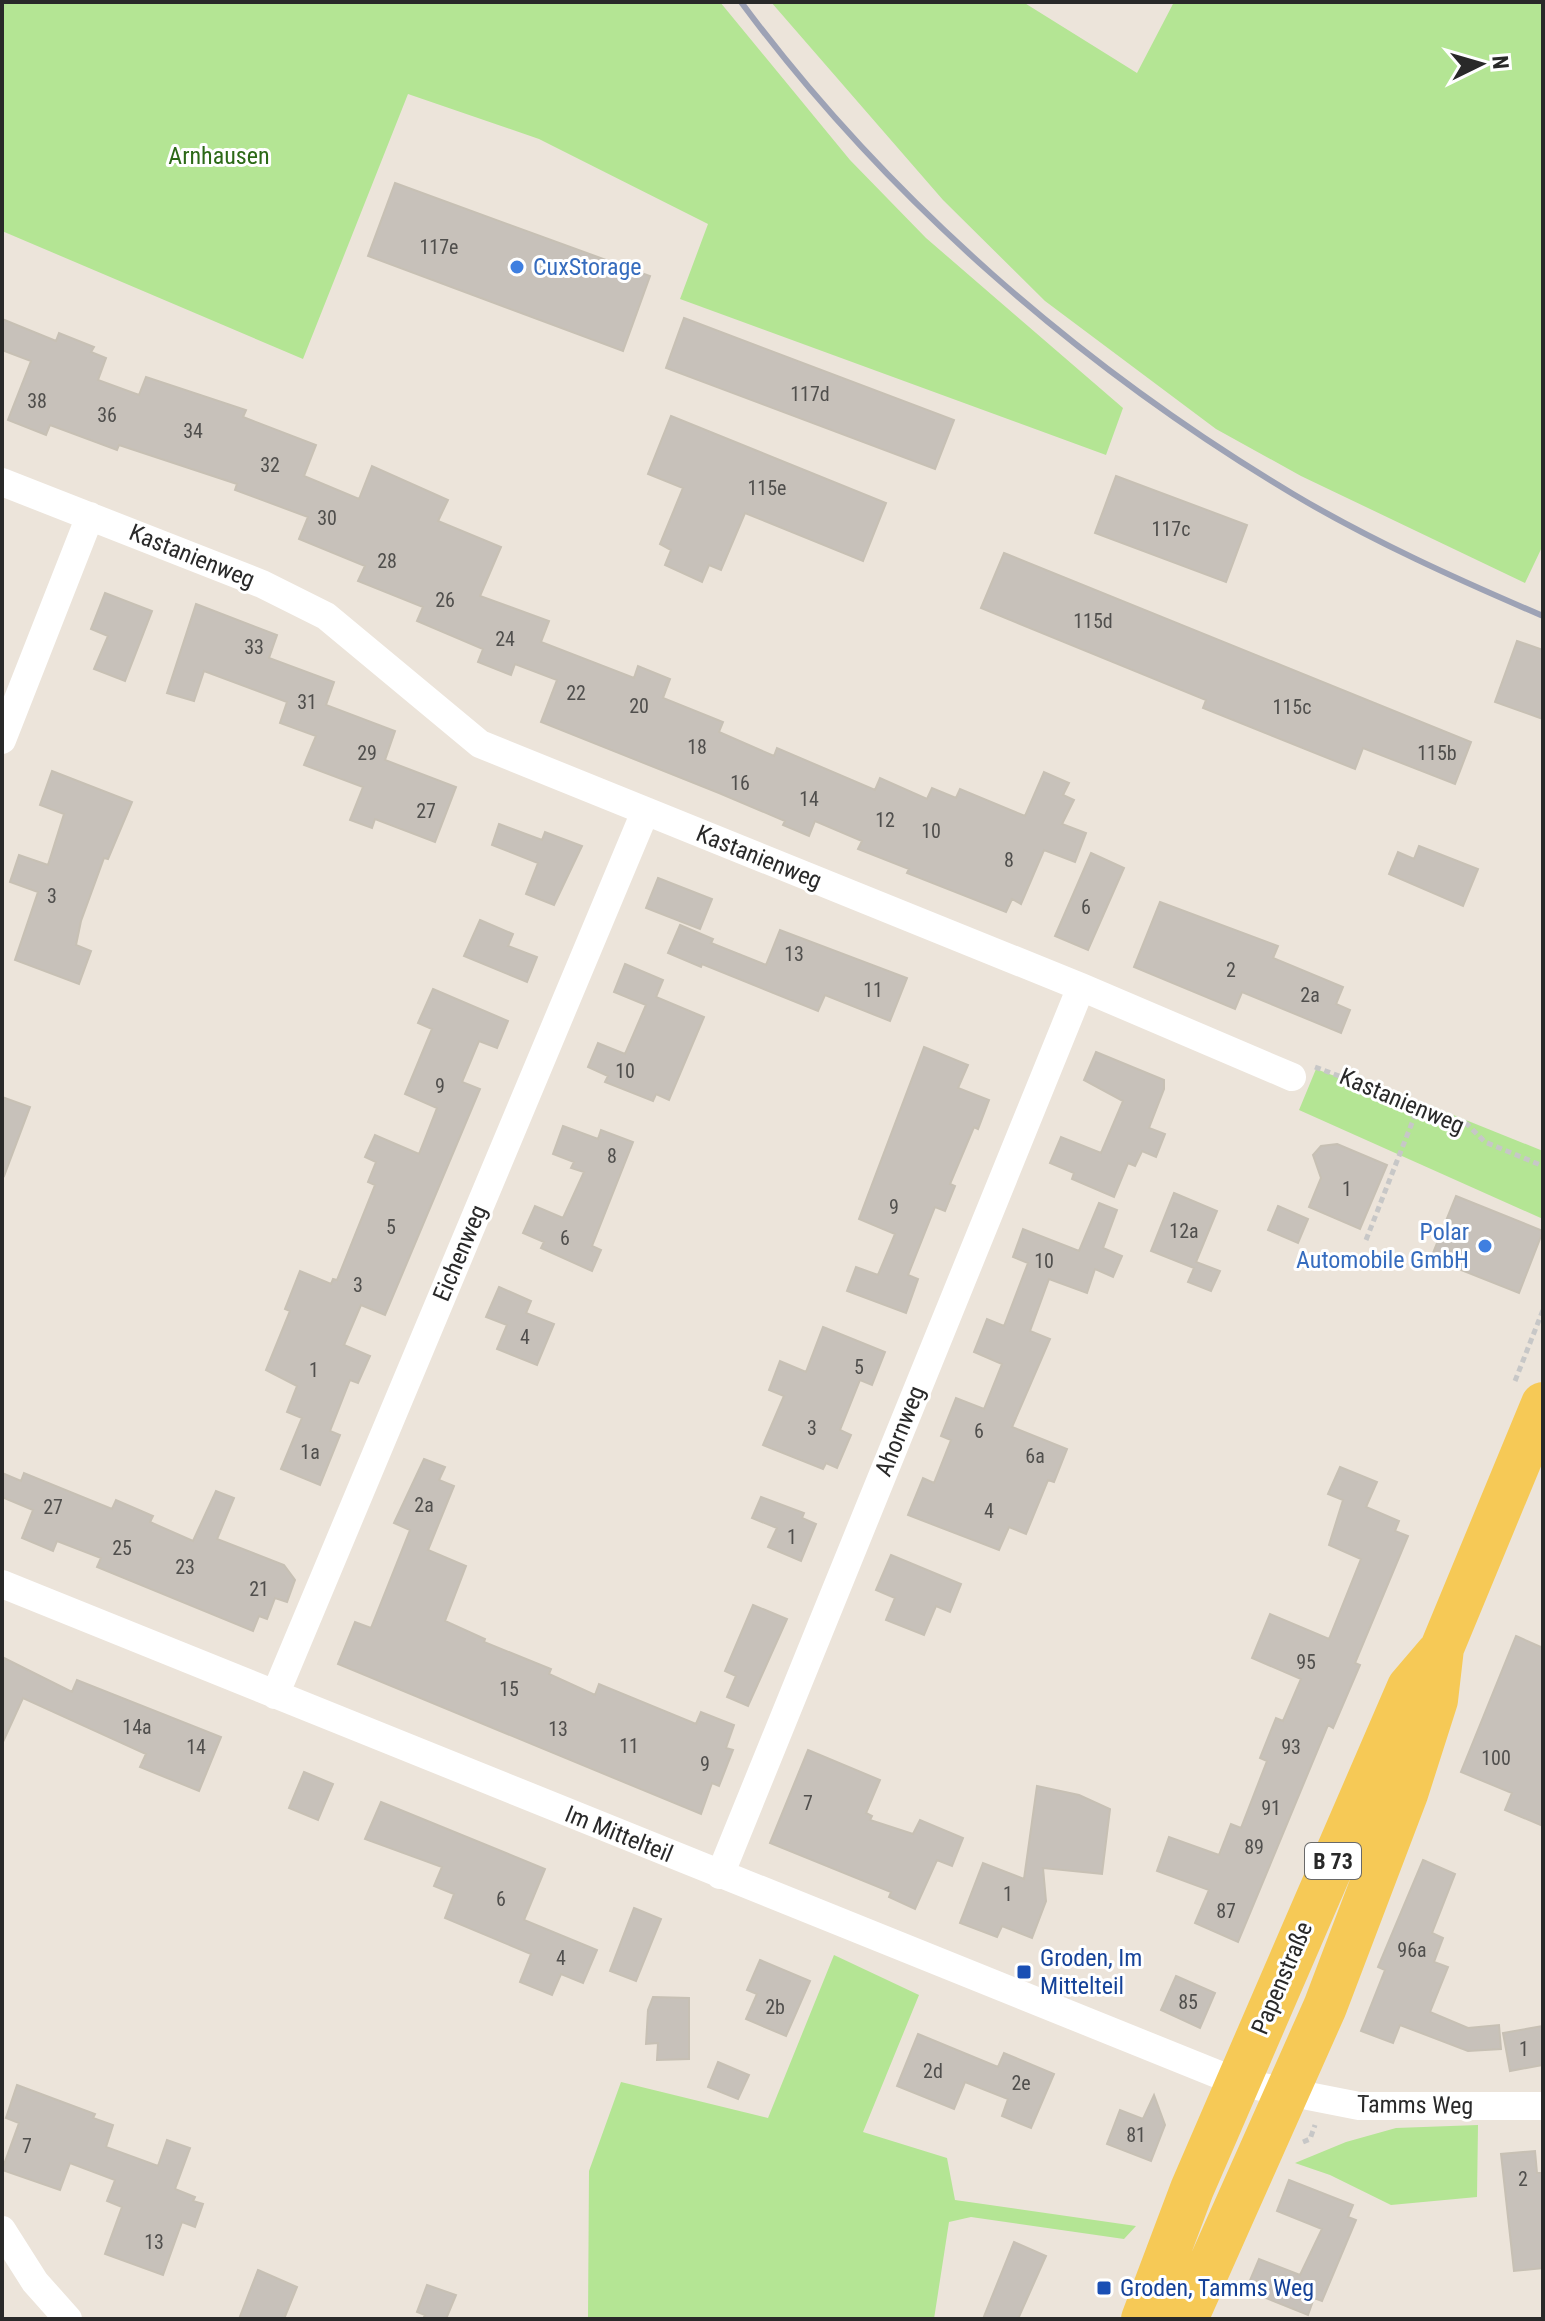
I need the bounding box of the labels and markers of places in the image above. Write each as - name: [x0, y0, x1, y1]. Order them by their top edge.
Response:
- place label: CuxStorage: [533, 253, 642, 281]
- marker: CuxStorage: [508, 258, 526, 276]
- place label: Polar Automobile GmbH: [1296, 1218, 1469, 1274]
- marker: Polar Automobile GmbH: [1476, 1237, 1494, 1255]
- place label: Groden, Im Mittelteil: [1040, 1944, 1142, 2000]
- marker: Groden, Im Mittelteil: [1015, 1963, 1033, 1981]
- place label: Groden, Tamms Weg: [1120, 2274, 1314, 2302]
- marker: Groden, Tamms Weg: [1095, 2279, 1113, 2297]

